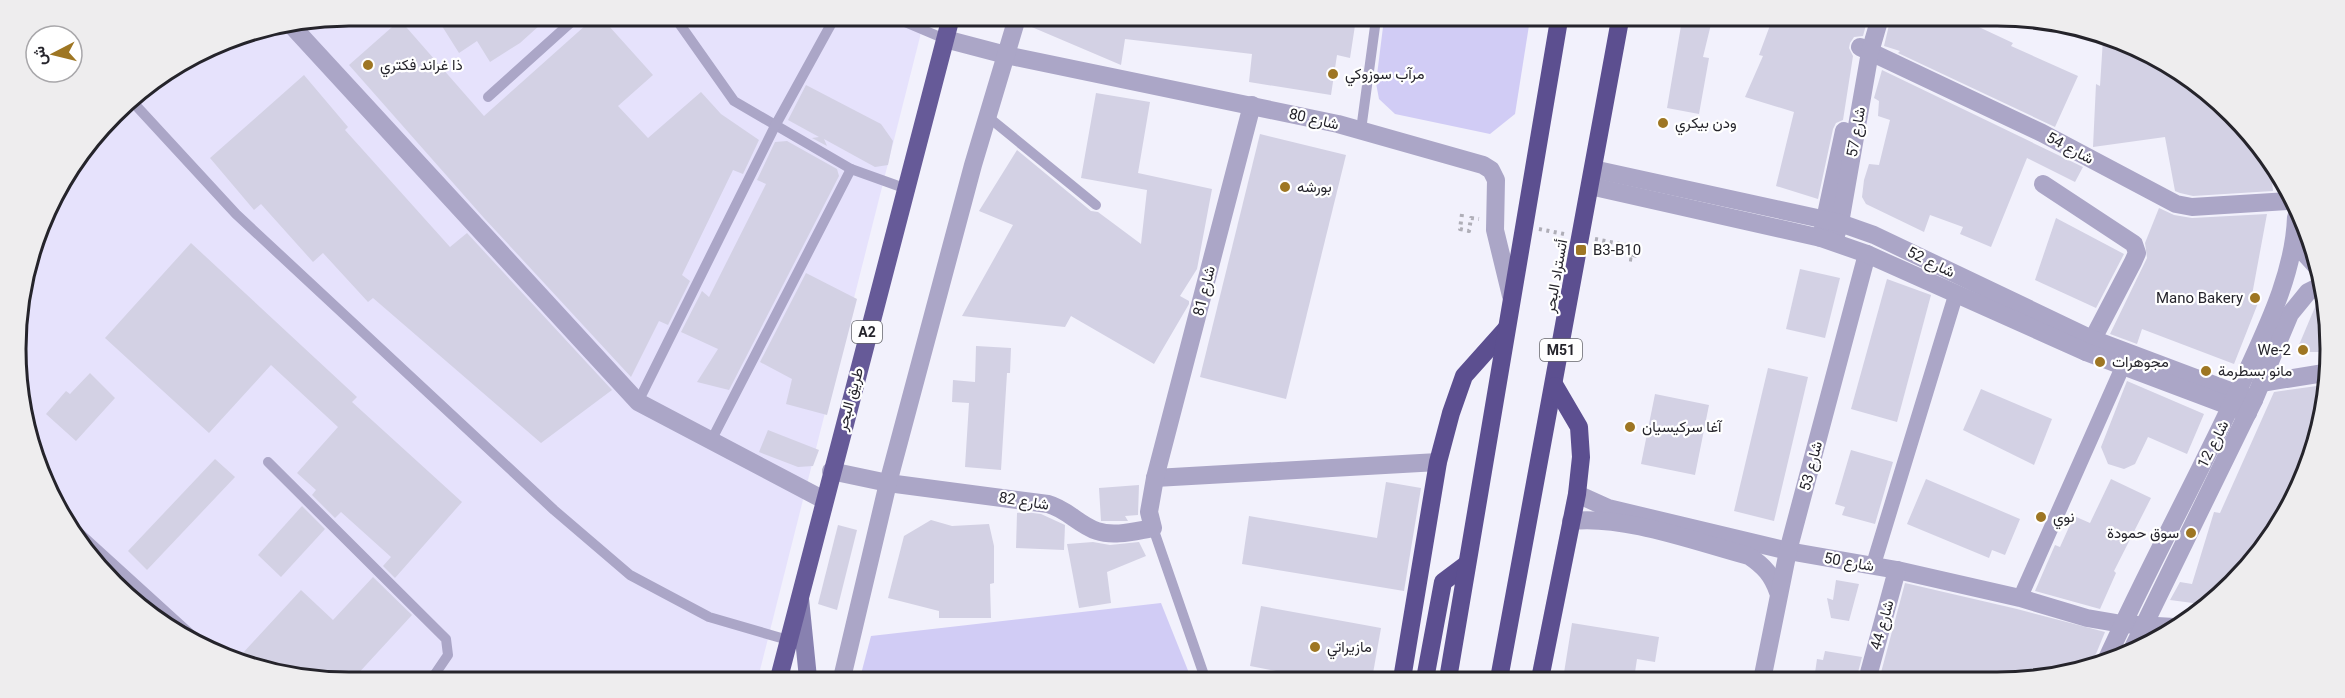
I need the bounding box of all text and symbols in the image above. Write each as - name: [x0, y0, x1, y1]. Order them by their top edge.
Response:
- north arrow: [24, 24, 84, 84]
- text: ش: [29, 45, 50, 66]
- place label: ذا غراند فكتري: [380, 56, 463, 78]
- marker: ذا غراند فكتري: [361, 58, 375, 72]
- place label: مرآب سوزوكي: [1345, 65, 1425, 87]
- marker: مرآب سوزوكي: [1326, 67, 1340, 81]
- street label: شارع 80: [1287, 105, 1341, 135]
- street label: شارع 57: [1843, 105, 1871, 159]
- place label: ودن بيكري: [1675, 114, 1737, 136]
- marker: ودن بيكري: [1656, 116, 1670, 130]
- street label: شارع 54: [2042, 128, 2097, 170]
- place label: بورشه: [1297, 178, 1332, 196]
- marker: بورشه: [1278, 180, 1292, 194]
- street label: أتستراد البحر: [1541, 237, 1571, 315]
- place label: B3-B10: [1593, 241, 1641, 259]
- marker: B3-B10: [1574, 243, 1588, 257]
- street label: شارع 52: [1903, 243, 1958, 283]
- street label: شارع 81: [1189, 264, 1221, 318]
- place label: Mano Bakery: [2156, 289, 2243, 307]
- marker: Mano Bakery: [2248, 291, 2262, 305]
- road number: A2: [852, 321, 882, 343]
- road number: M51: [1540, 339, 1582, 361]
- place label: We-2: [2257, 341, 2291, 359]
- marker: We-2: [2296, 343, 2310, 357]
- place label: مجوهرات: [2112, 353, 2169, 371]
- marker: مجوهرات: [2093, 355, 2107, 369]
- place label: مانو بسطرمة: [2218, 362, 2292, 380]
- marker: مانو بسطرمة: [2199, 364, 2213, 378]
- street label: طريق البحر: [833, 365, 868, 434]
- street label: شارع 12: [2193, 417, 2234, 472]
- place label: آغا سركيسيان: [1642, 418, 1723, 436]
- marker: آغا سركيسيان: [1623, 420, 1637, 434]
- street label: شارع 53: [1796, 439, 1828, 493]
- street label: شارع 82: [997, 488, 1051, 516]
- place label: نوي: [2053, 508, 2075, 530]
- marker: نوي: [2034, 510, 2048, 524]
- place label: سوق حمودة: [2107, 524, 2179, 542]
- marker: سوق حمودة: [2184, 526, 2198, 540]
- street label: شارع 50: [1822, 549, 1876, 577]
- street label: شارع 44: [1866, 598, 1900, 652]
- place label: مازيراتي: [1327, 638, 1372, 660]
- marker: مازيراتي: [1308, 640, 1322, 654]

